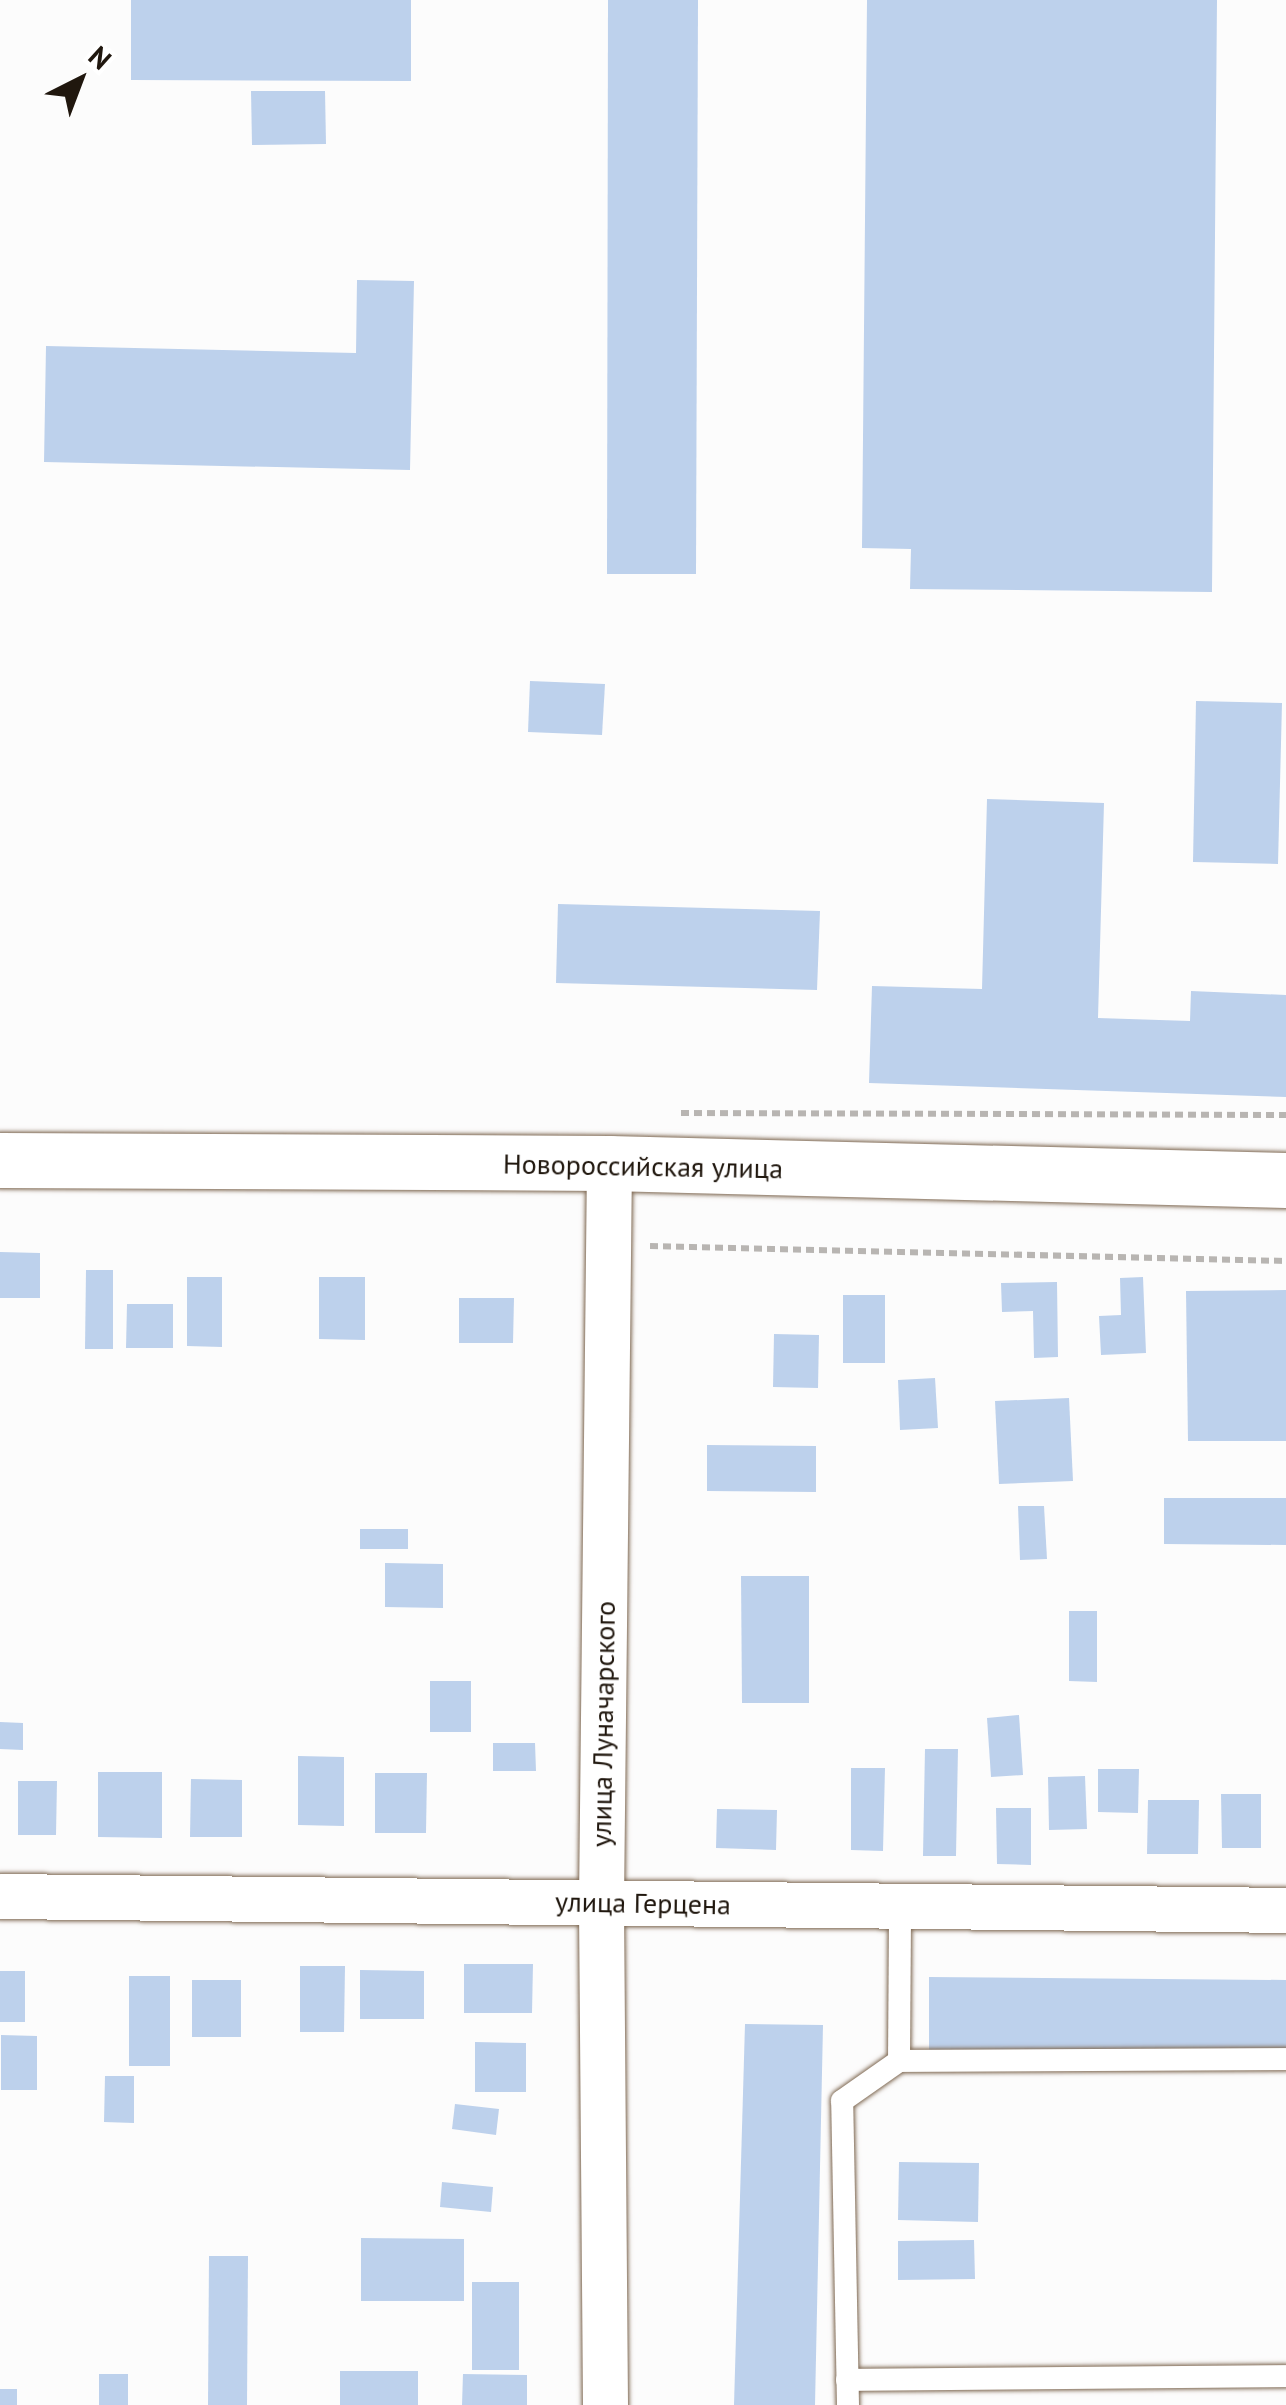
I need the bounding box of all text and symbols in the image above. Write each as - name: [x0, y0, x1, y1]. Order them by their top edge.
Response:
- north arrow: [30, 30, 130, 130]
- text: N: [81, 37, 120, 77]
- street label: Новороссийская улица: [503, 1147, 783, 1185]
- street label: улица Луначарского: [584, 1600, 622, 1848]
- street label: улица Герцена: [555, 1885, 731, 1921]

